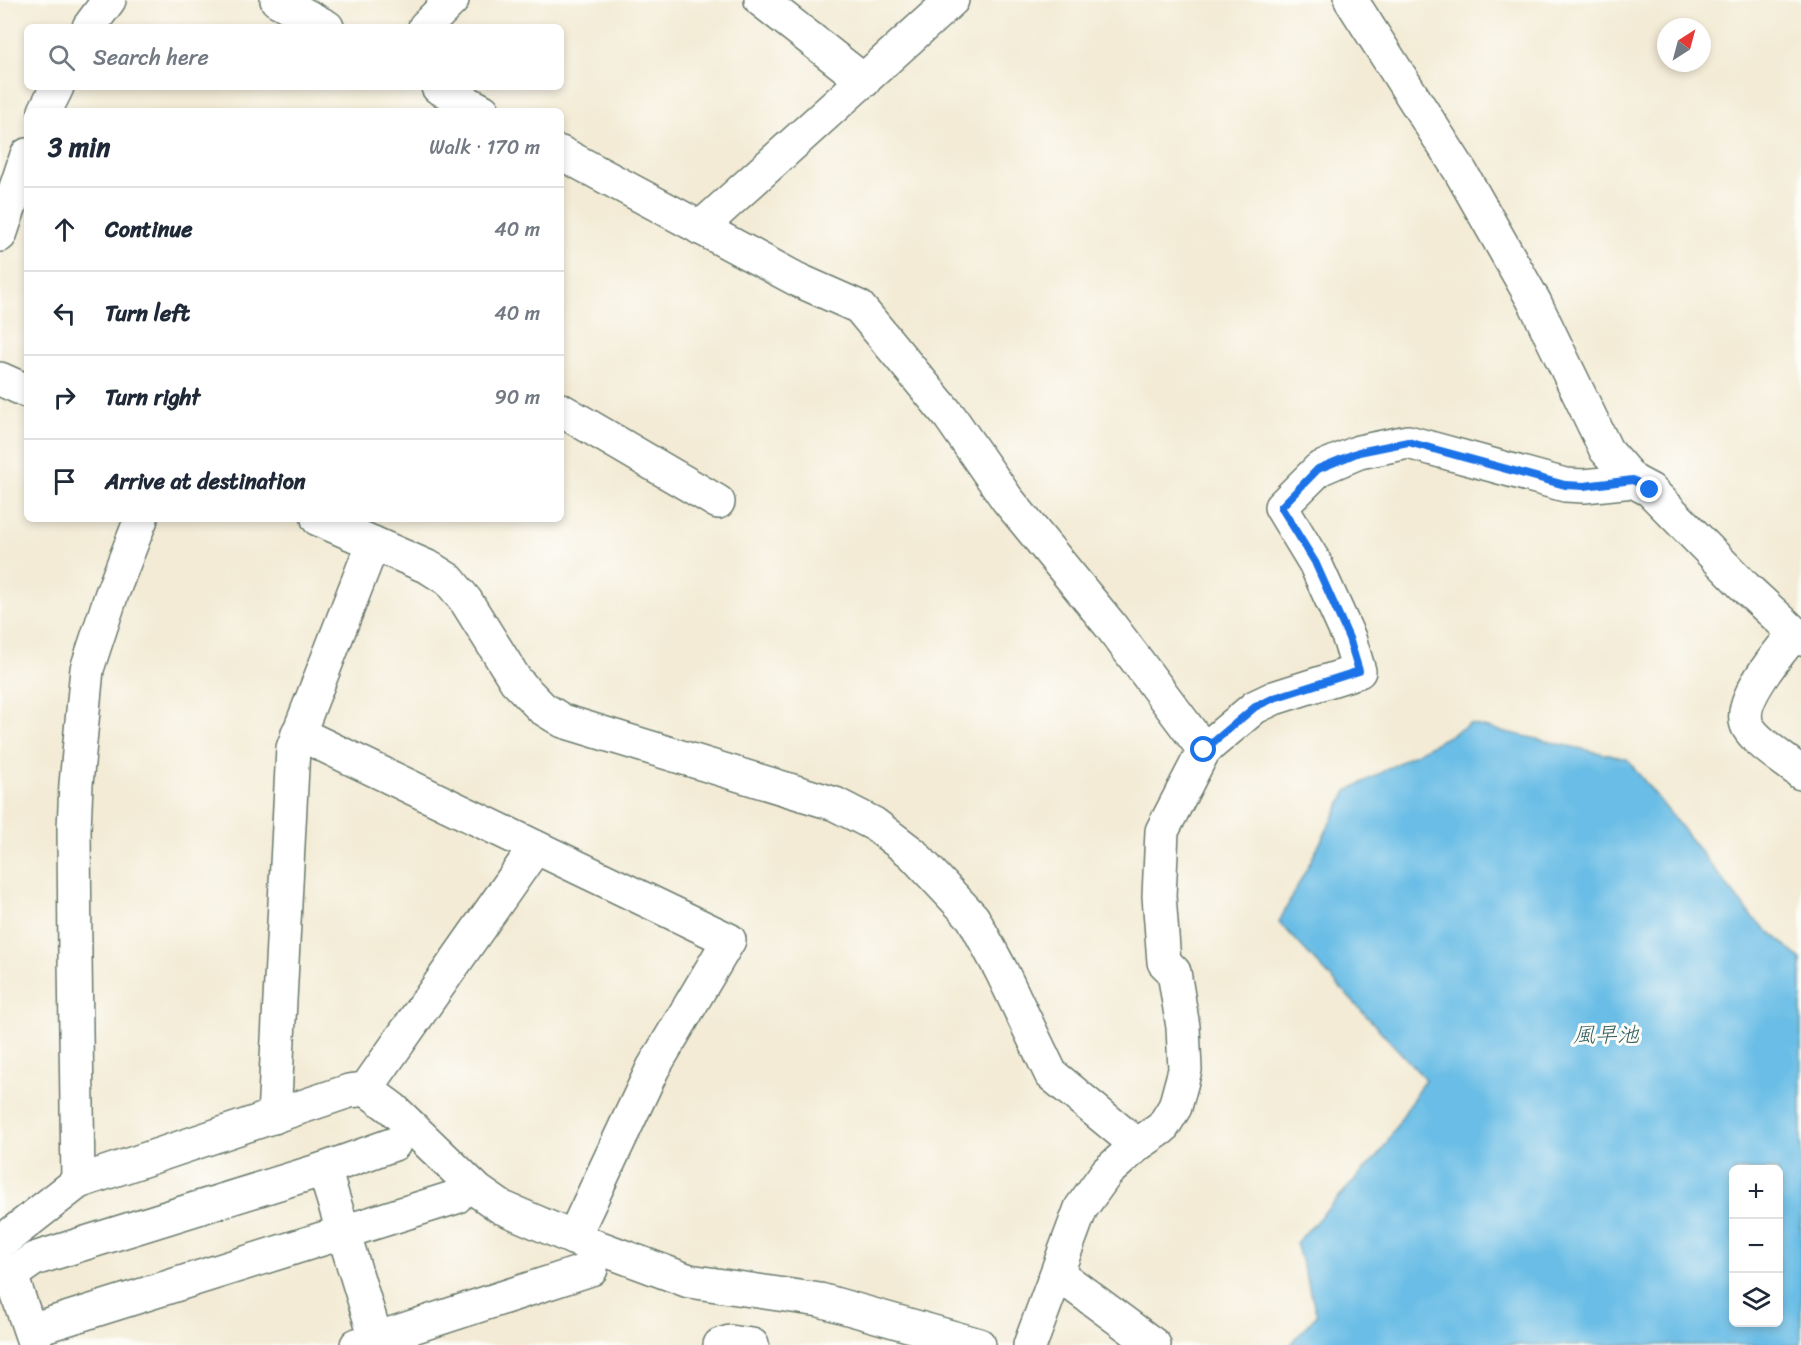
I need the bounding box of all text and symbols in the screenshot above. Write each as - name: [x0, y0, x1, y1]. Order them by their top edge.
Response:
- north arrow: [1657, 18, 1711, 72]
- search box: [24, 24, 564, 90]
- text: Search here: [93, 38, 209, 77]
- icon: search: [45, 41, 78, 74]
- text: 3 min: [48, 124, 110, 170]
- text: Walk · 170 m: [429, 130, 540, 165]
- text: Continue: [105, 210, 193, 249]
- text: 40 m: [494, 212, 540, 247]
- icon: ahead: [48, 213, 81, 246]
- text: Turn left: [105, 294, 190, 333]
- text: 40 m: [494, 296, 540, 331]
- icon: left: [48, 297, 81, 330]
- text: Turn right: [105, 378, 200, 417]
- text: 90 m: [495, 380, 540, 415]
- icon: right: [48, 381, 81, 414]
- text: Arrive at destination: [105, 462, 306, 501]
- icon: arrive: [48, 465, 81, 498]
- route end: [1636, 476, 1662, 502]
- route start: [1190, 736, 1216, 762]
- water label: 風早池: [1573, 1015, 1640, 1054]
- map controls: [1729, 1165, 1783, 1327]
- button: +: [1729, 1165, 1783, 1219]
- button: −: [1729, 1219, 1783, 1273]
- button: layers: [1729, 1273, 1783, 1327]

